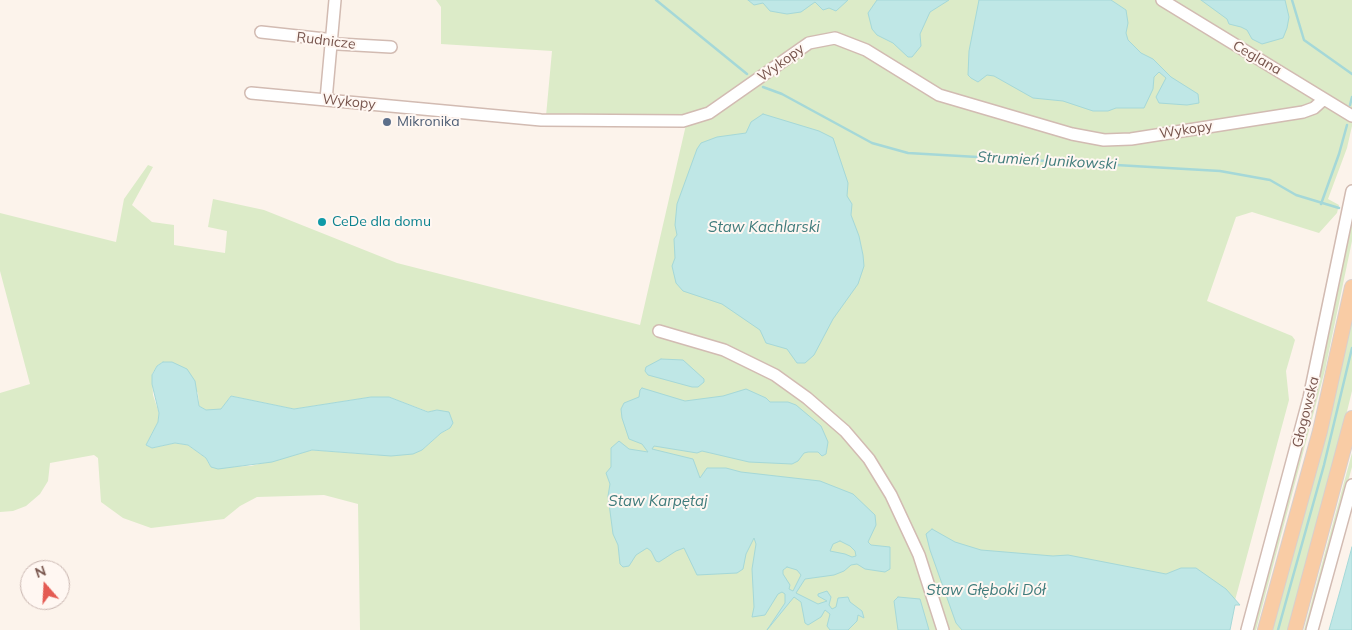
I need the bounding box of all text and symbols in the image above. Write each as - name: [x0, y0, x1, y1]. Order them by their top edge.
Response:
- street label: Rudnicze: [296, 29, 356, 53]
- street label: Ceglana: [1230, 37, 1284, 79]
- street label: Wykopy: [754, 41, 808, 85]
- street label: Wykopy: [322, 91, 376, 113]
- place label: Mikronika: [397, 114, 460, 130]
- marker: Mikronika: [381, 116, 393, 128]
- street label: Wykopy: [1158, 118, 1214, 142]
- water label: Strumień Junikowski: [977, 148, 1117, 174]
- place label: CeDe dla domu: [332, 214, 431, 230]
- marker: CeDe dla domu: [316, 216, 328, 228]
- water label: Staw Kachlarski: [708, 218, 820, 236]
- street label: Głogowska: [1289, 375, 1323, 449]
- water label: Staw Karpętaj: [608, 492, 708, 510]
- north arrow: [20, 560, 70, 610]
- text: N: [33, 562, 48, 582]
- water label: Staw Głęboki Dół: [926, 581, 1046, 599]

